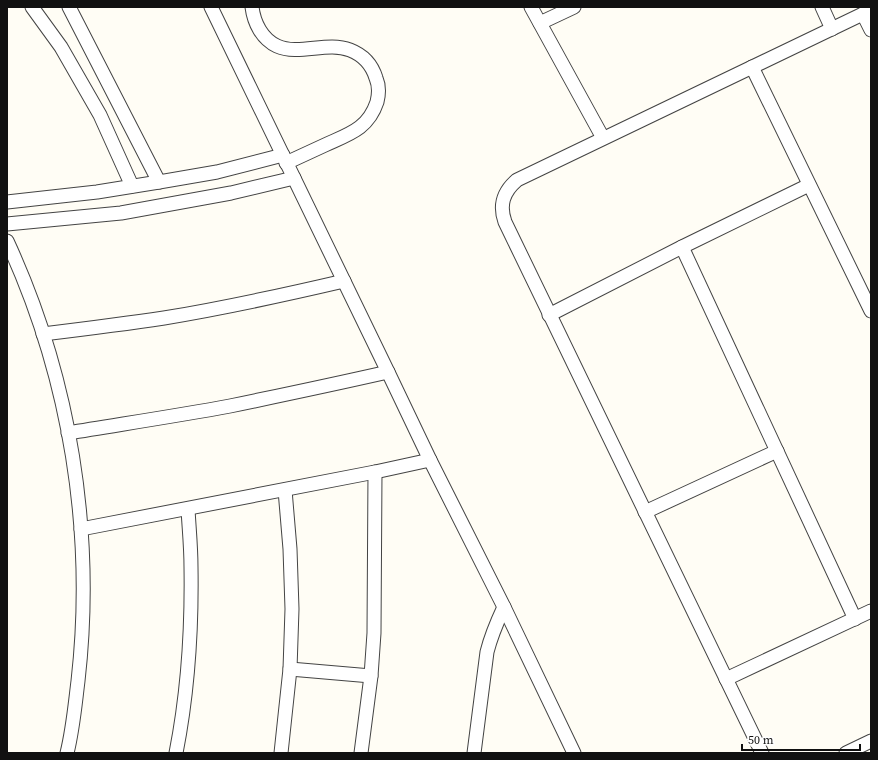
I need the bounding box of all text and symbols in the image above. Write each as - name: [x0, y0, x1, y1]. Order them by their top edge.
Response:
- scale bar: [742, 726, 860, 752]
- text: 50 m: [748, 732, 774, 748]

